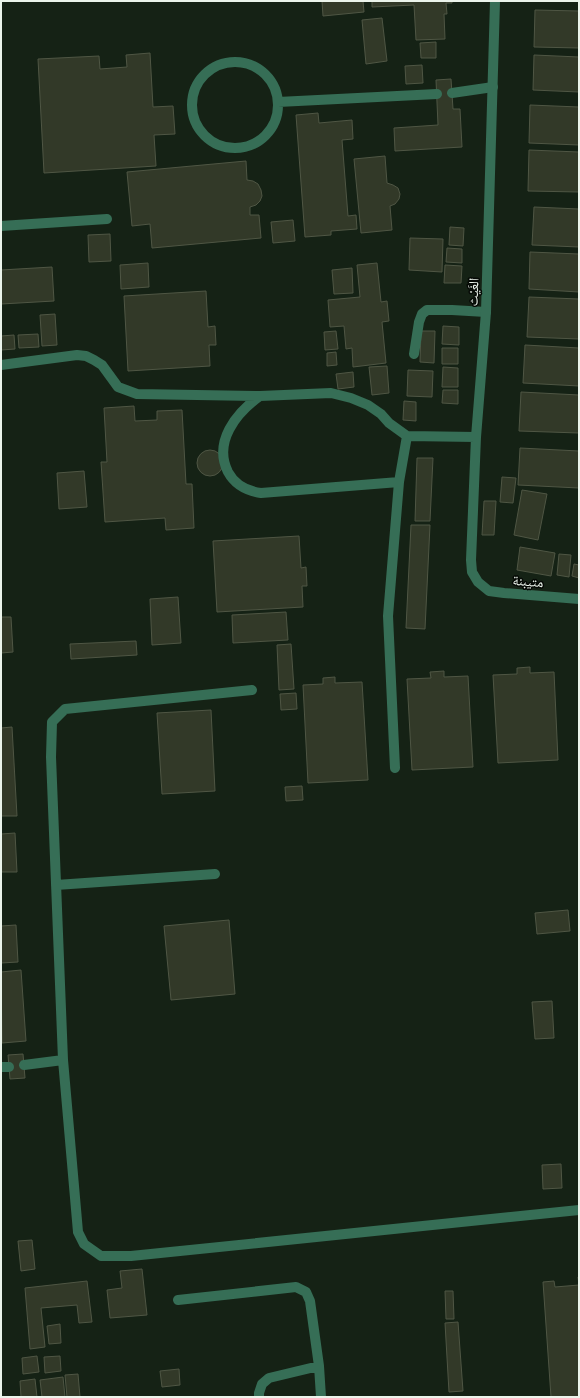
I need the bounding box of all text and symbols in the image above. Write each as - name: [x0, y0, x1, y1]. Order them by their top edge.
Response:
- street label: الغَيْث: [463, 277, 483, 307]
- street label: متيبنة: [512, 570, 544, 592]

